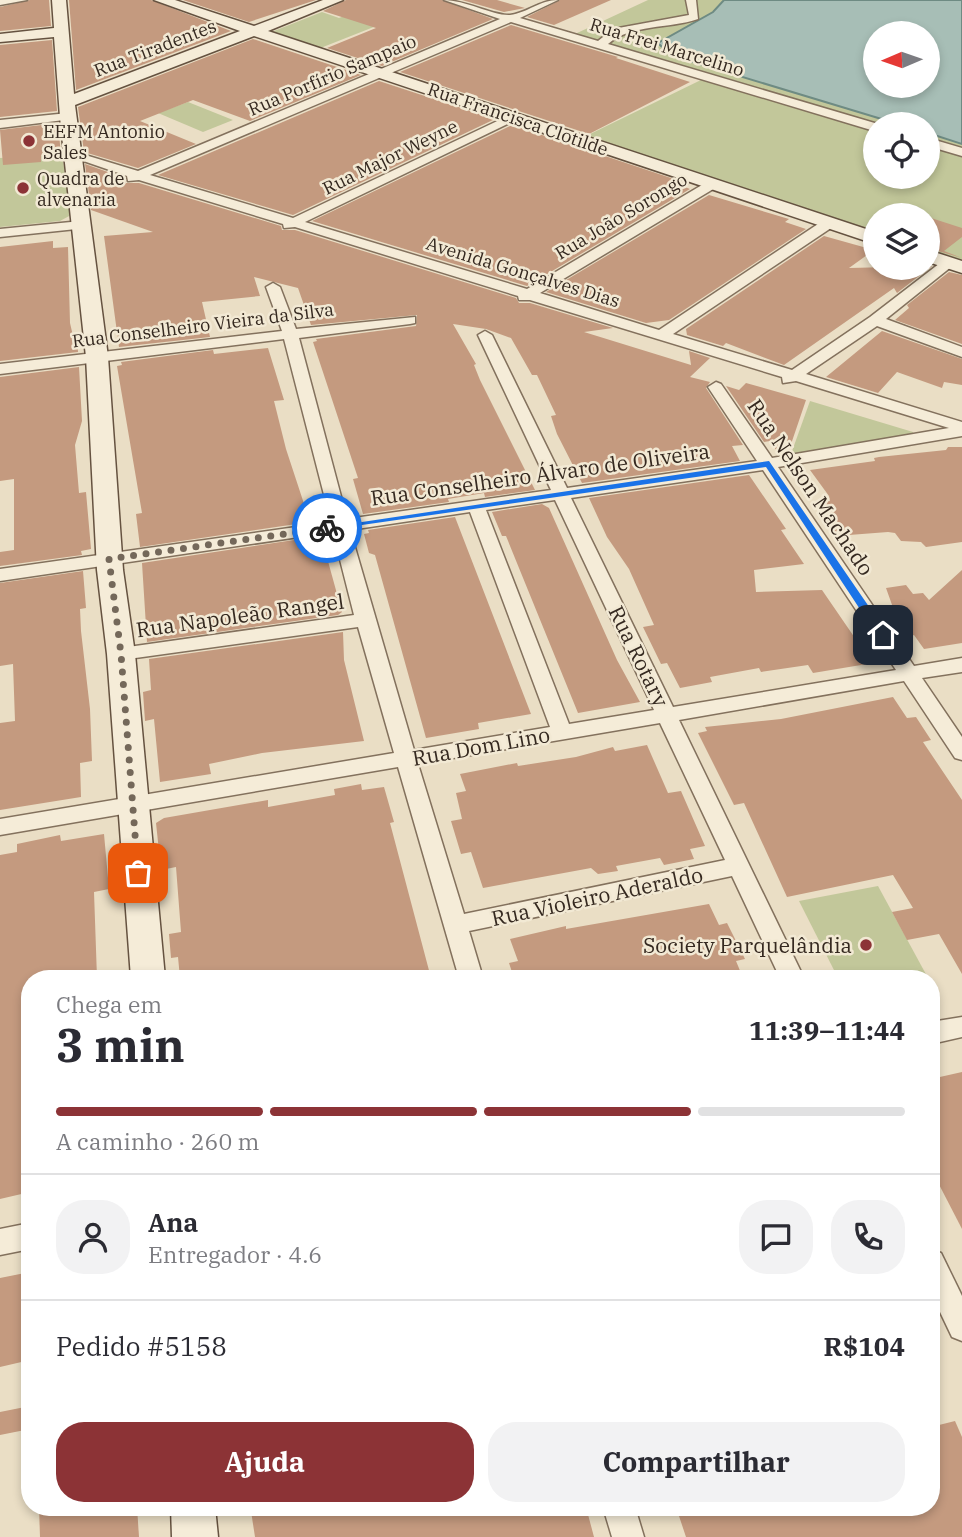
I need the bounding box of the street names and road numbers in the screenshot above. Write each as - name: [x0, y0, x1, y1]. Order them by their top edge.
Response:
- street label: Rua Frei Marcelino: [587, 13, 747, 81]
- street label: Rua Tiradentes: [91, 14, 219, 82]
- street label: Rua Porfírio Sampaio: [244, 29, 420, 121]
- street label: Rua Francisca Clotilde: [425, 77, 611, 161]
- street label: Rua Major Weyne: [319, 114, 461, 200]
- street label: Rua João Sorongo: [551, 168, 691, 264]
- street label: Avenida Gonçalves Dias: [423, 232, 623, 312]
- street label: Rua Conselheiro Vieira da Silva: [71, 298, 335, 352]
- street label: Rua Nelson Machado: [741, 393, 881, 581]
- street label: Rua Conselheiro Álvaro de Oliveira: [369, 436, 711, 512]
- street label: Rua Napoleão Rangel: [134, 587, 346, 643]
- street label: Rua Rotary: [603, 601, 676, 712]
- street label: Rua Dom Lino: [410, 720, 552, 772]
- street label: Rua Violeiro Aderaldo: [489, 860, 705, 932]

